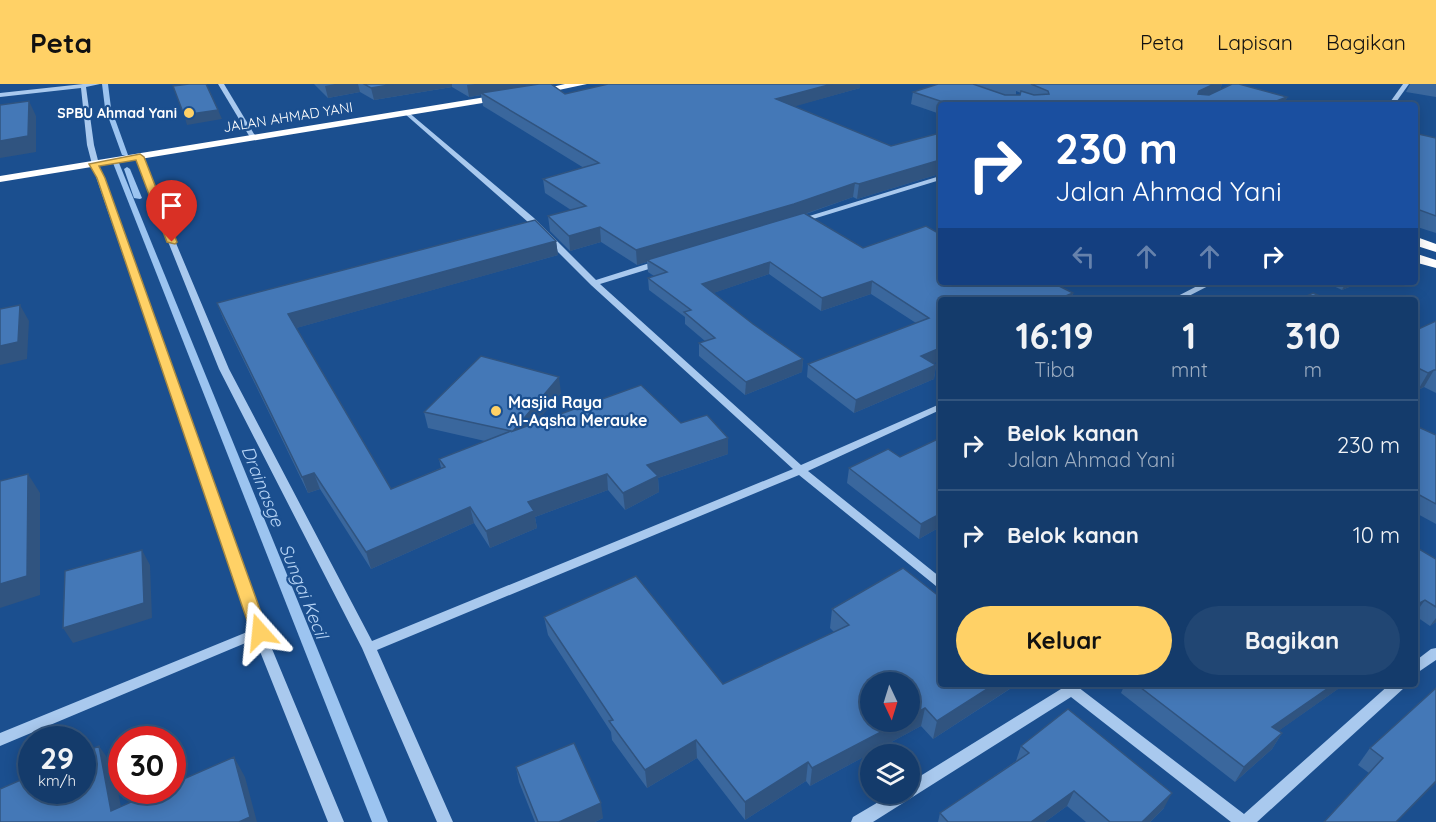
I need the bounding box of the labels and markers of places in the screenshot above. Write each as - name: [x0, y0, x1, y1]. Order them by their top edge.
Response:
- place label: SPBU Ahmad Yani: [57, 104, 177, 122]
- marker: SPBU Ahmad Yani: [182, 106, 196, 120]
- pin: [146, 180, 197, 242]
- place label: Masjid Raya Al-Aqsha Merauke: [508, 392, 648, 430]
- marker: Masjid Raya Al-Aqsha Merauke: [489, 404, 503, 418]

